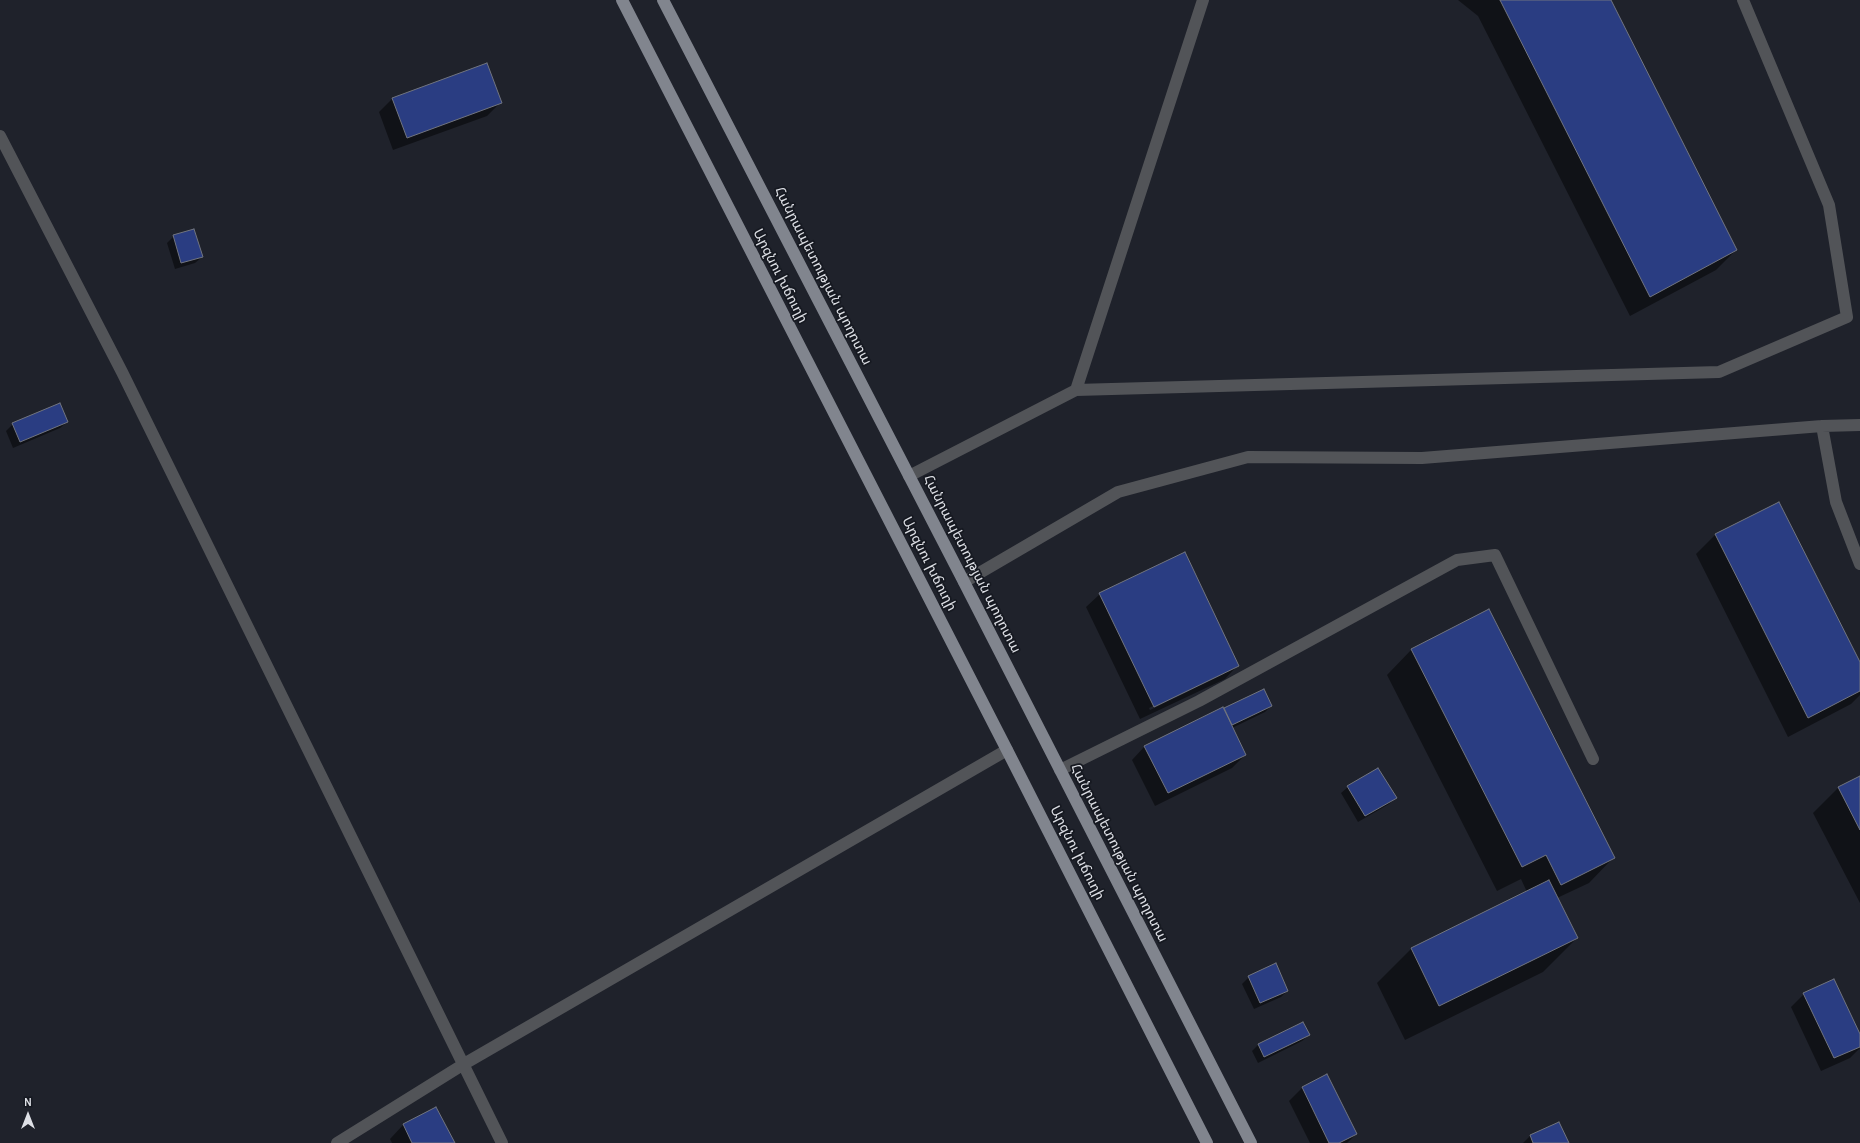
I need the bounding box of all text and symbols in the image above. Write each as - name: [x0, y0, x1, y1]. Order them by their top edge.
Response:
- street label: Հանրապետության պողոտա: [771, 184, 875, 368]
- street label: Արզնու խճուղի: [749, 226, 811, 326]
- street label: Հանրապետության պողոտա: [920, 472, 1024, 656]
- street label: Արզնու խճուղի: [898, 514, 960, 614]
- street label: Հանրապետության պողոտա: [1067, 761, 1171, 945]
- street label: Արզնու խճուղի: [1046, 803, 1108, 903]
- north arrow: [8, 1095, 48, 1135]
- text: N: [24, 1096, 32, 1109]

